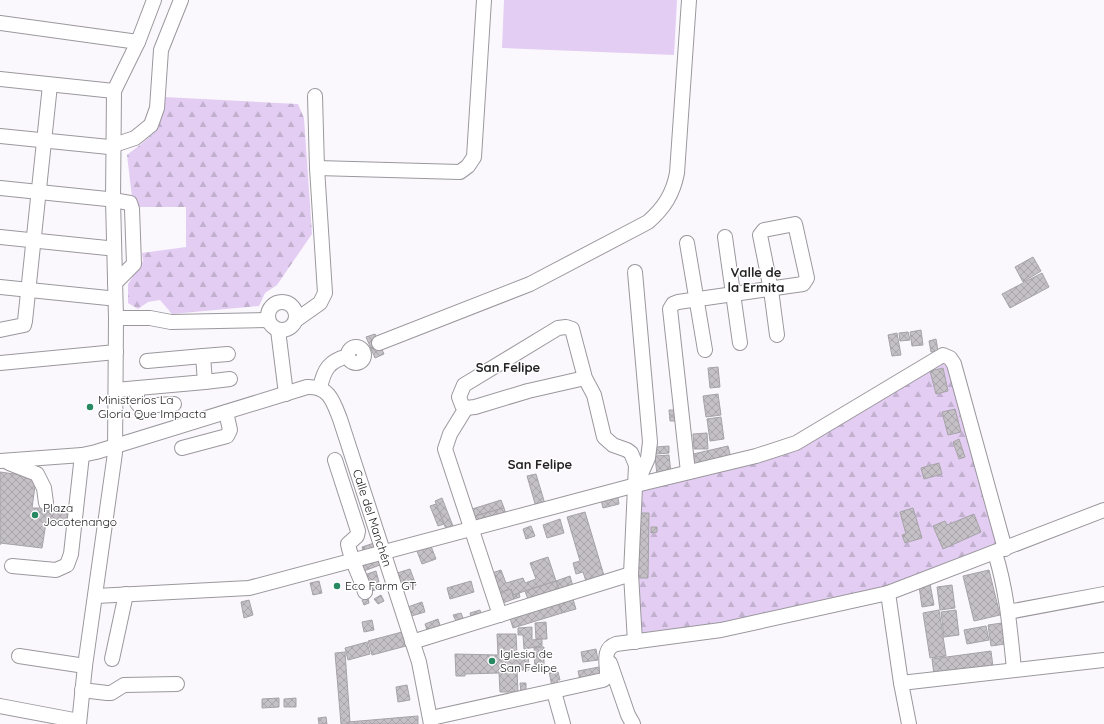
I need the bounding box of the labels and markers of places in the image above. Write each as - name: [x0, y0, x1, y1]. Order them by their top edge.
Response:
- place label: Ministerios La Gloria Que Impacta: [98, 392, 206, 421]
- marker: Ministerios La Gloria Que Impacta: [85, 402, 95, 412]
- place label: Plaza Jocotenango: [43, 500, 117, 529]
- marker: Plaza Jocotenango: [30, 510, 40, 520]
- place label: Eco Farm GT: [345, 578, 416, 593]
- marker: Eco Farm GT: [332, 581, 342, 591]
- place label: Iglesia de San Felipe: [500, 646, 557, 675]
- marker: Iglesia de San Felipe: [487, 656, 497, 666]

